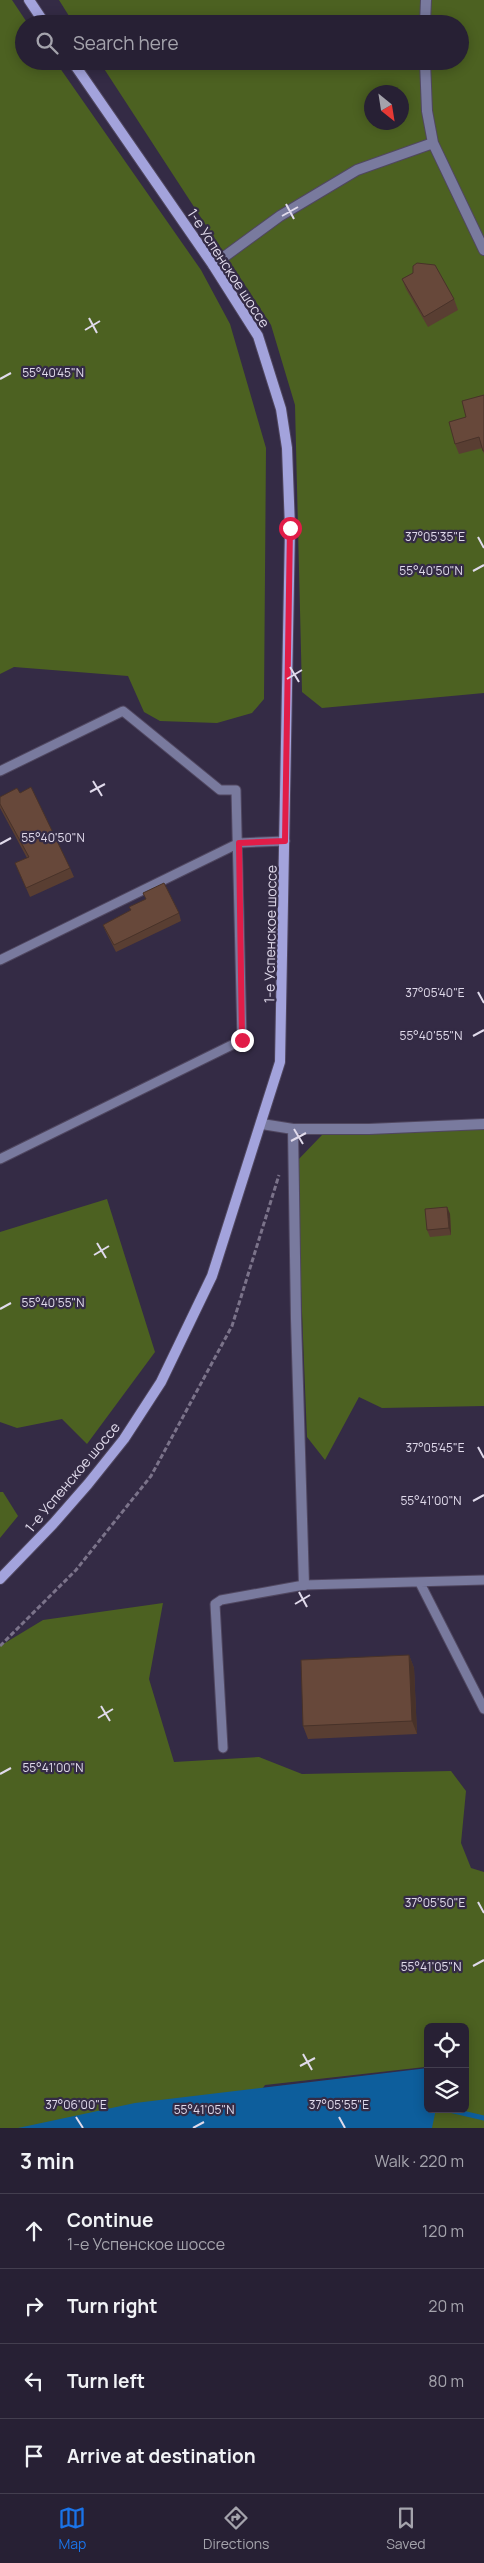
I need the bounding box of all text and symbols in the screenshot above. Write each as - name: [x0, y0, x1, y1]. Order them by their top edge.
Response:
- search box: [15, 15, 469, 70]
- icon: search: [33, 29, 61, 57]
- text: Search here: [73, 30, 179, 56]
- north arrow: [364, 85, 409, 130]
- street label: 1-е Успенское шоссе: [183, 205, 275, 331]
- text: 55°40'45"N: [22, 364, 84, 381]
- route start: [279, 517, 302, 540]
- text: 37°05'35"E: [405, 528, 465, 545]
- text: 55°40'50"N: [399, 562, 463, 579]
- text: 55°40'50"N: [21, 829, 85, 846]
- street label: 1-е Успенское шоссе: [259, 865, 281, 1003]
- text: 37°05'40"E: [405, 984, 465, 1001]
- text: 55°40'55"N: [400, 1027, 463, 1044]
- route end: [231, 1029, 254, 1052]
- text: 55°40'55"N: [22, 1294, 85, 1311]
- street label: 1-е Успенское шоссе: [20, 1418, 124, 1536]
- text: 37°05'45"E: [406, 1439, 465, 1456]
- text: 55°41'00"N: [400, 1492, 462, 1509]
- text: 55°41'00"N: [22, 1759, 84, 1776]
- text: 37°05'50"E: [405, 1894, 465, 1911]
- text: 55°41'05"N: [401, 1958, 461, 1975]
- map controls: [424, 2023, 469, 2113]
- button: locate: [424, 2023, 469, 2068]
- button: layers: [424, 2068, 469, 2113]
- text: 37°06'00"E: [45, 2096, 107, 2113]
- text: 37°05'55"E: [309, 2096, 369, 2113]
- text: 55°41'05"N: [174, 2101, 234, 2118]
- text: 3 min: [20, 2147, 74, 2175]
- text: Walk · 220 m: [374, 2150, 464, 2172]
- text: Continue: [67, 2207, 153, 2233]
- icon: ahead: [20, 2217, 48, 2245]
- text: 120 m: [422, 2220, 464, 2242]
- text: 1-е Успенское шоссе: [67, 2233, 225, 2255]
- icon: right: [20, 2292, 48, 2320]
- text: Turn right: [67, 2293, 157, 2319]
- text: 20 m: [428, 2295, 464, 2317]
- icon: left: [20, 2367, 48, 2395]
- text: Turn left: [67, 2368, 145, 2394]
- text: 80 m: [428, 2370, 464, 2392]
- icon: arrive: [20, 2442, 48, 2470]
- text: Arrive at destination: [67, 2443, 256, 2469]
- tab: Map: [58, 2504, 86, 2553]
- tab: Directions: [203, 2504, 269, 2553]
- tab: Saved: [386, 2504, 426, 2553]

